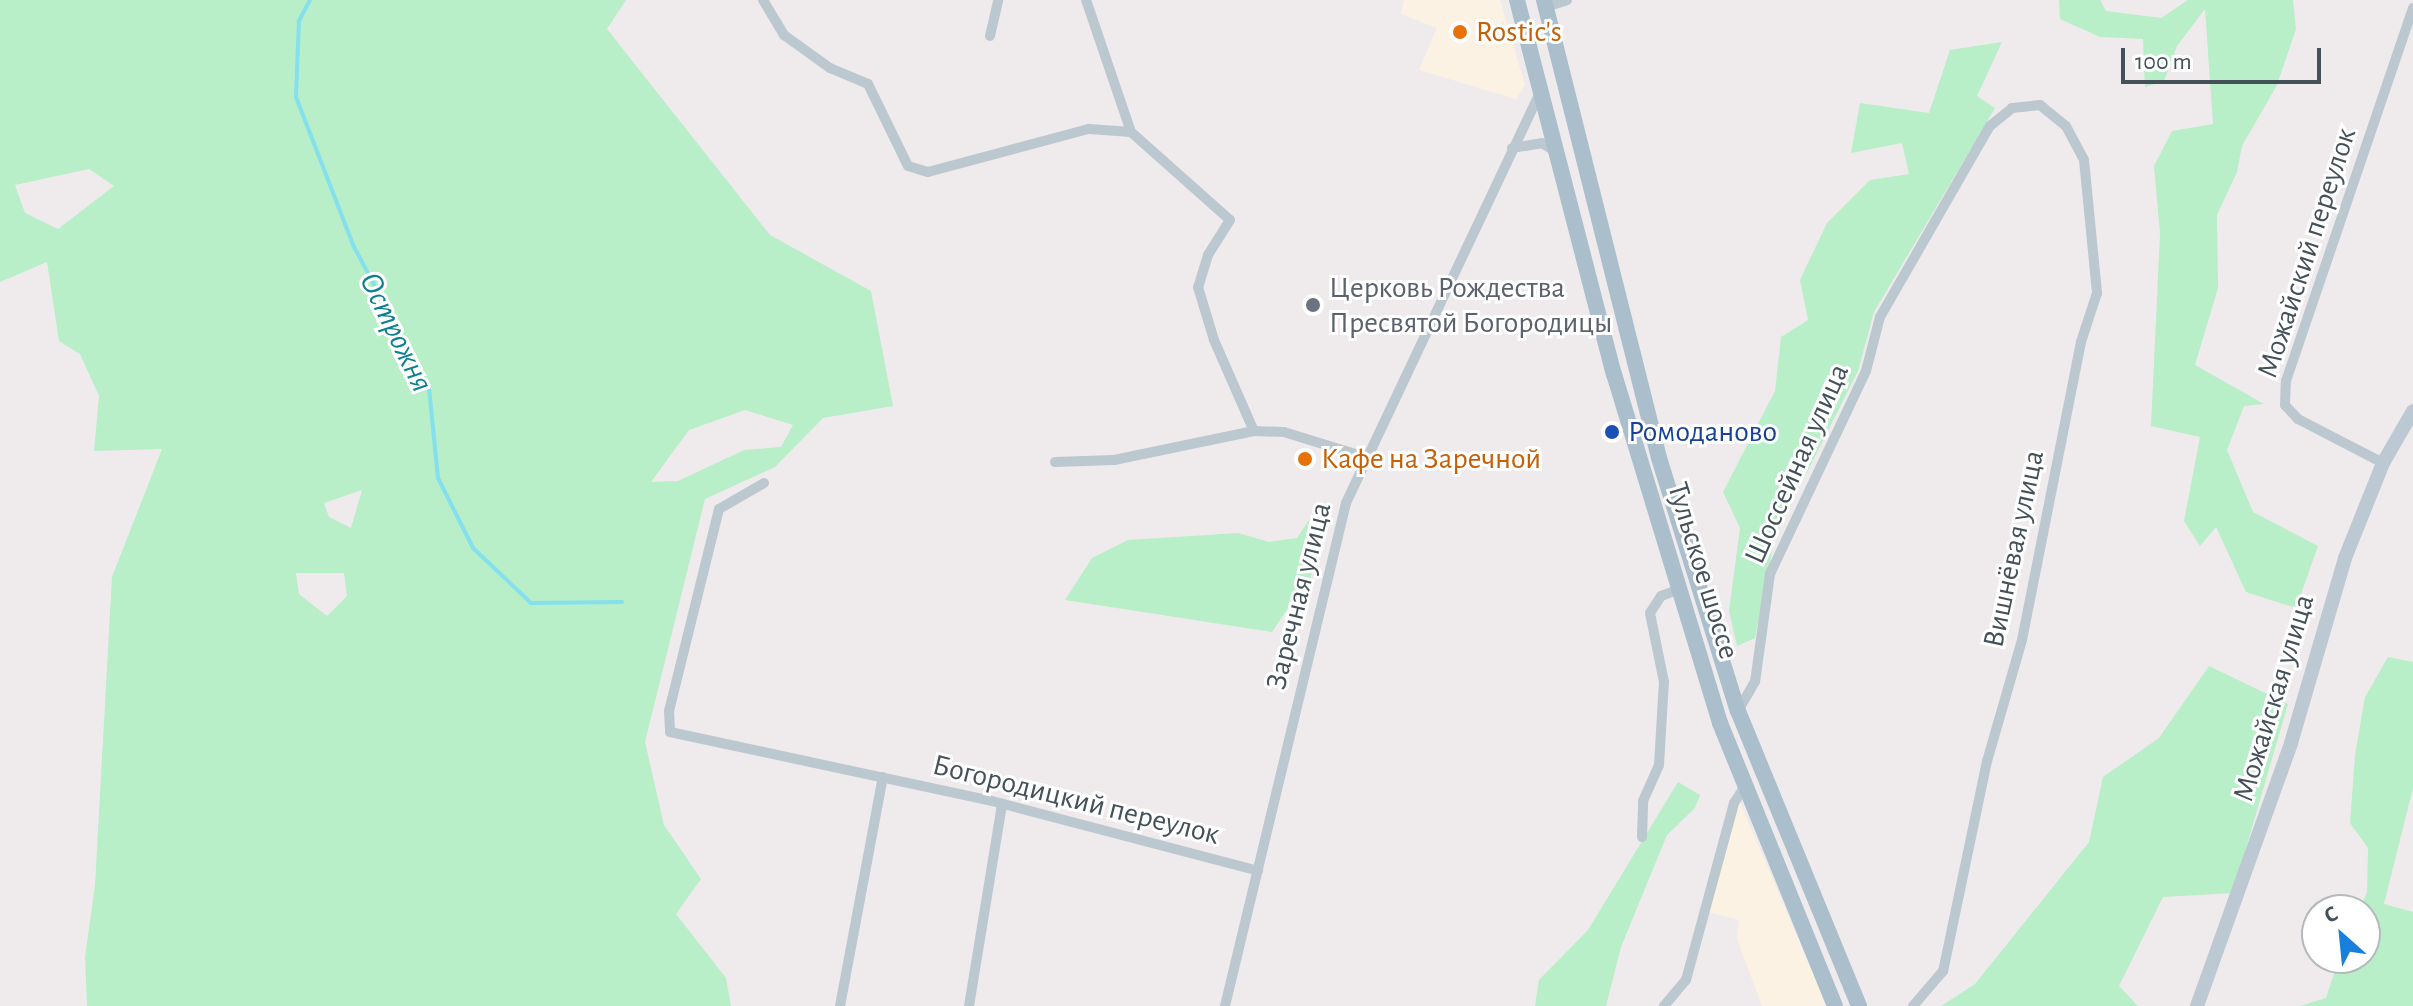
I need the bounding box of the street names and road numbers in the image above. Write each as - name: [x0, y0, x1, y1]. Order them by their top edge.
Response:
- street label: Можайский переулок: [2250, 123, 2364, 383]
- street label: Шоссейная улица: [1737, 358, 1857, 570]
- street label: Вишнёвая улица: [1976, 447, 2052, 651]
- street label: Тульское шоссе: [1659, 478, 1747, 664]
- street label: Заречная улица: [1258, 499, 1340, 693]
- street label: Можайская улица: [2225, 590, 2323, 806]
- street label: Богородицкий переулок: [929, 747, 1223, 853]

